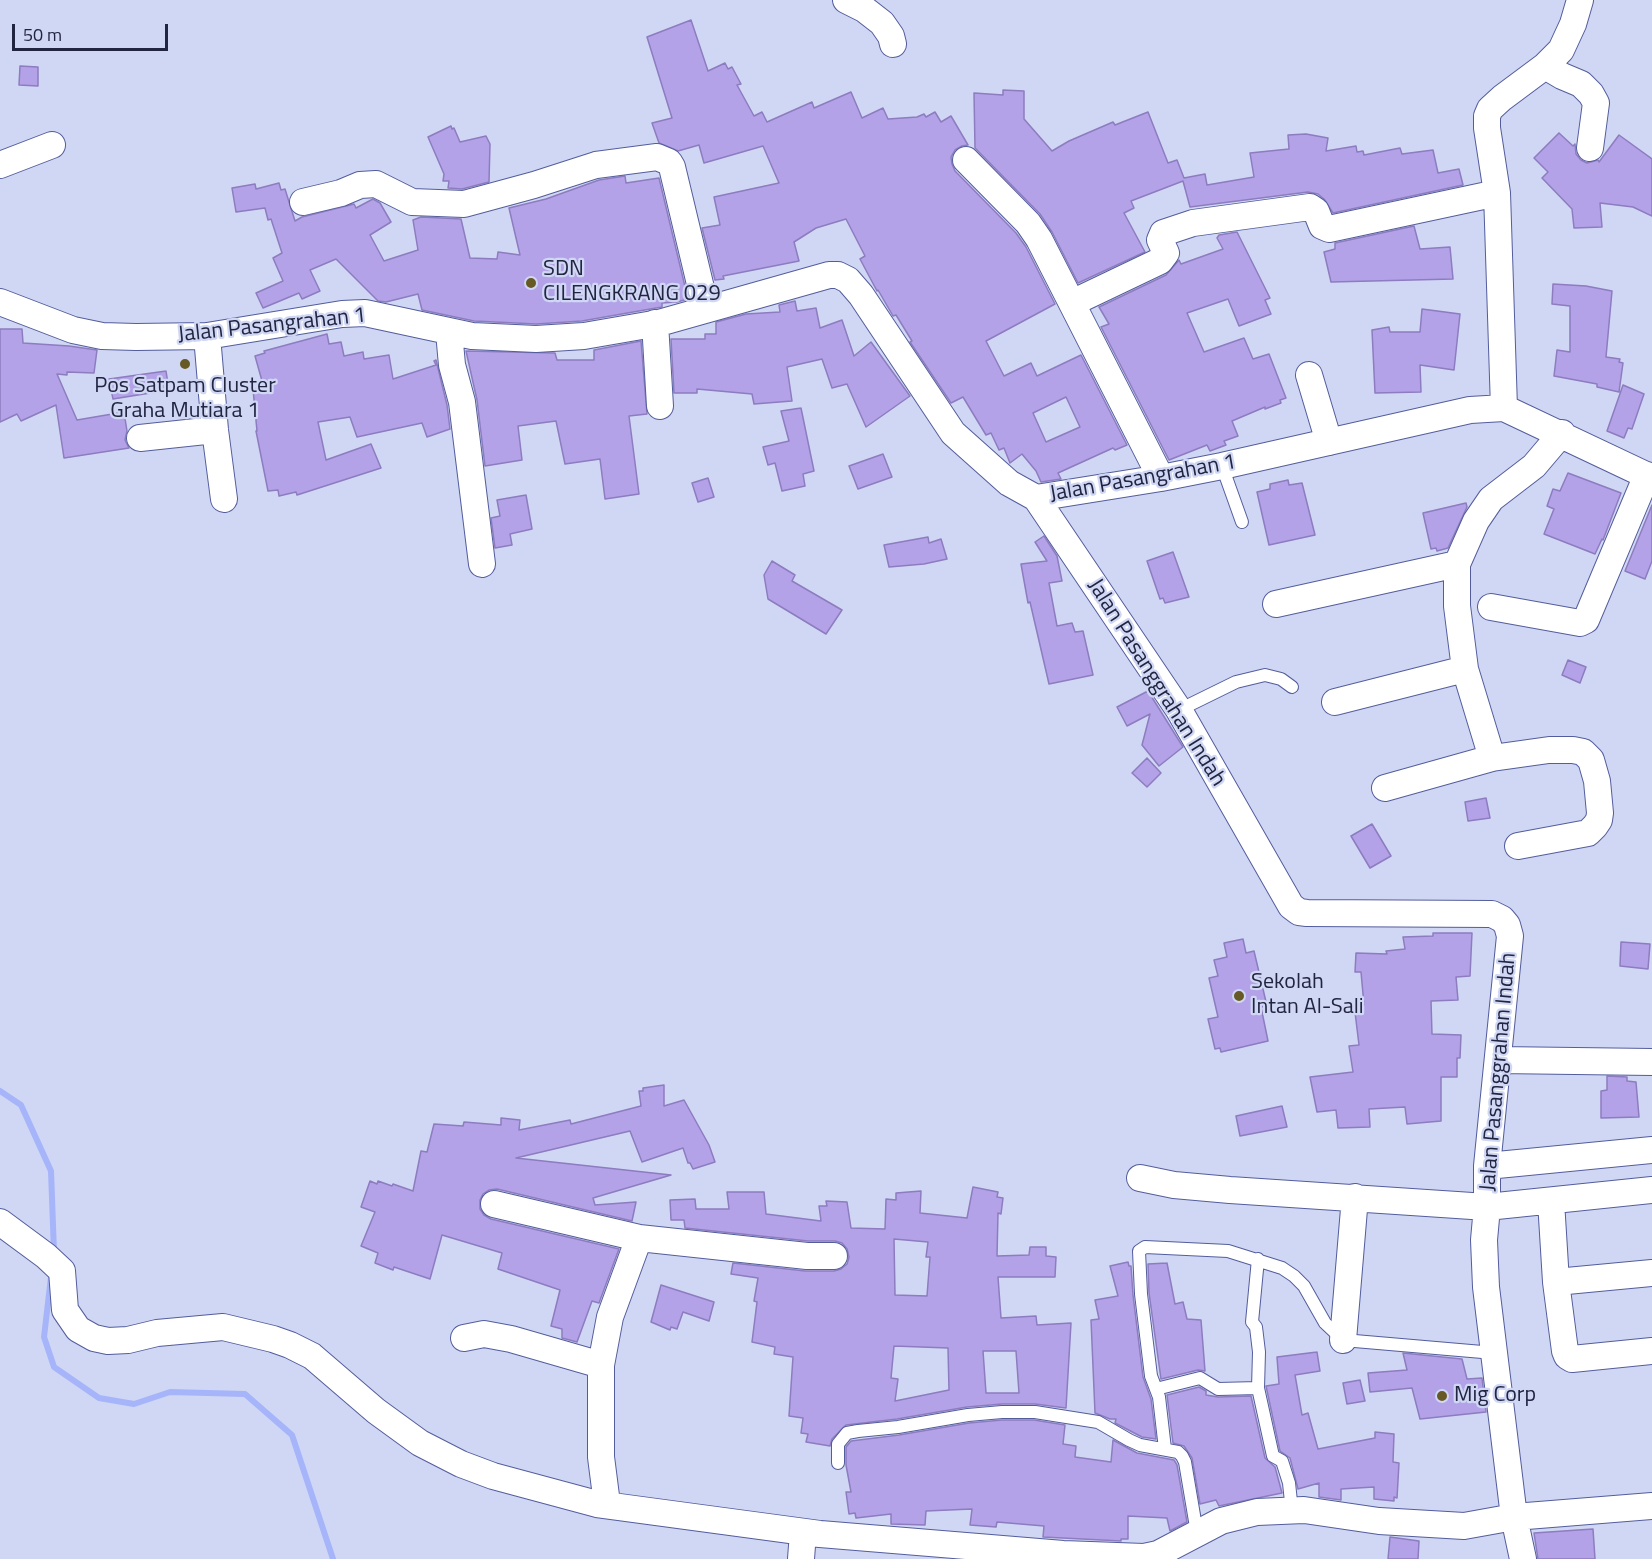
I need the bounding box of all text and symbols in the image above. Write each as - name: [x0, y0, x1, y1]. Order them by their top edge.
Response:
- scale bar: [15, 12, 171, 50]
- text: 50 m: [23, 21, 62, 48]
- place label: SDN CILENGKRANG 029: [543, 257, 721, 308]
- marker: SDN CILENGKRANG 029: [524, 276, 538, 290]
- street label: Jalan Pasangrahan 1: [177, 303, 367, 349]
- marker: Pos Satpam Cluster Graha Mutiara 1: [178, 357, 192, 371]
- place label: Pos Satpam Cluster Graha Mutiara 1: [94, 374, 276, 426]
- street label: Jalan Pasangrahan 1: [1048, 450, 1238, 508]
- street label: Jalan Pasanggrahan Indah: [1081, 574, 1231, 792]
- street label: Jalan Pasanggrahan Indah: [1475, 952, 1523, 1192]
- place label: Sekolah Intan Al-Sali: [1251, 970, 1364, 1022]
- marker: Sekolah Intan Al-Sali: [1232, 989, 1246, 1003]
- place label: Mig Corp: [1454, 1383, 1536, 1409]
- marker: Mig Corp: [1435, 1389, 1449, 1403]

